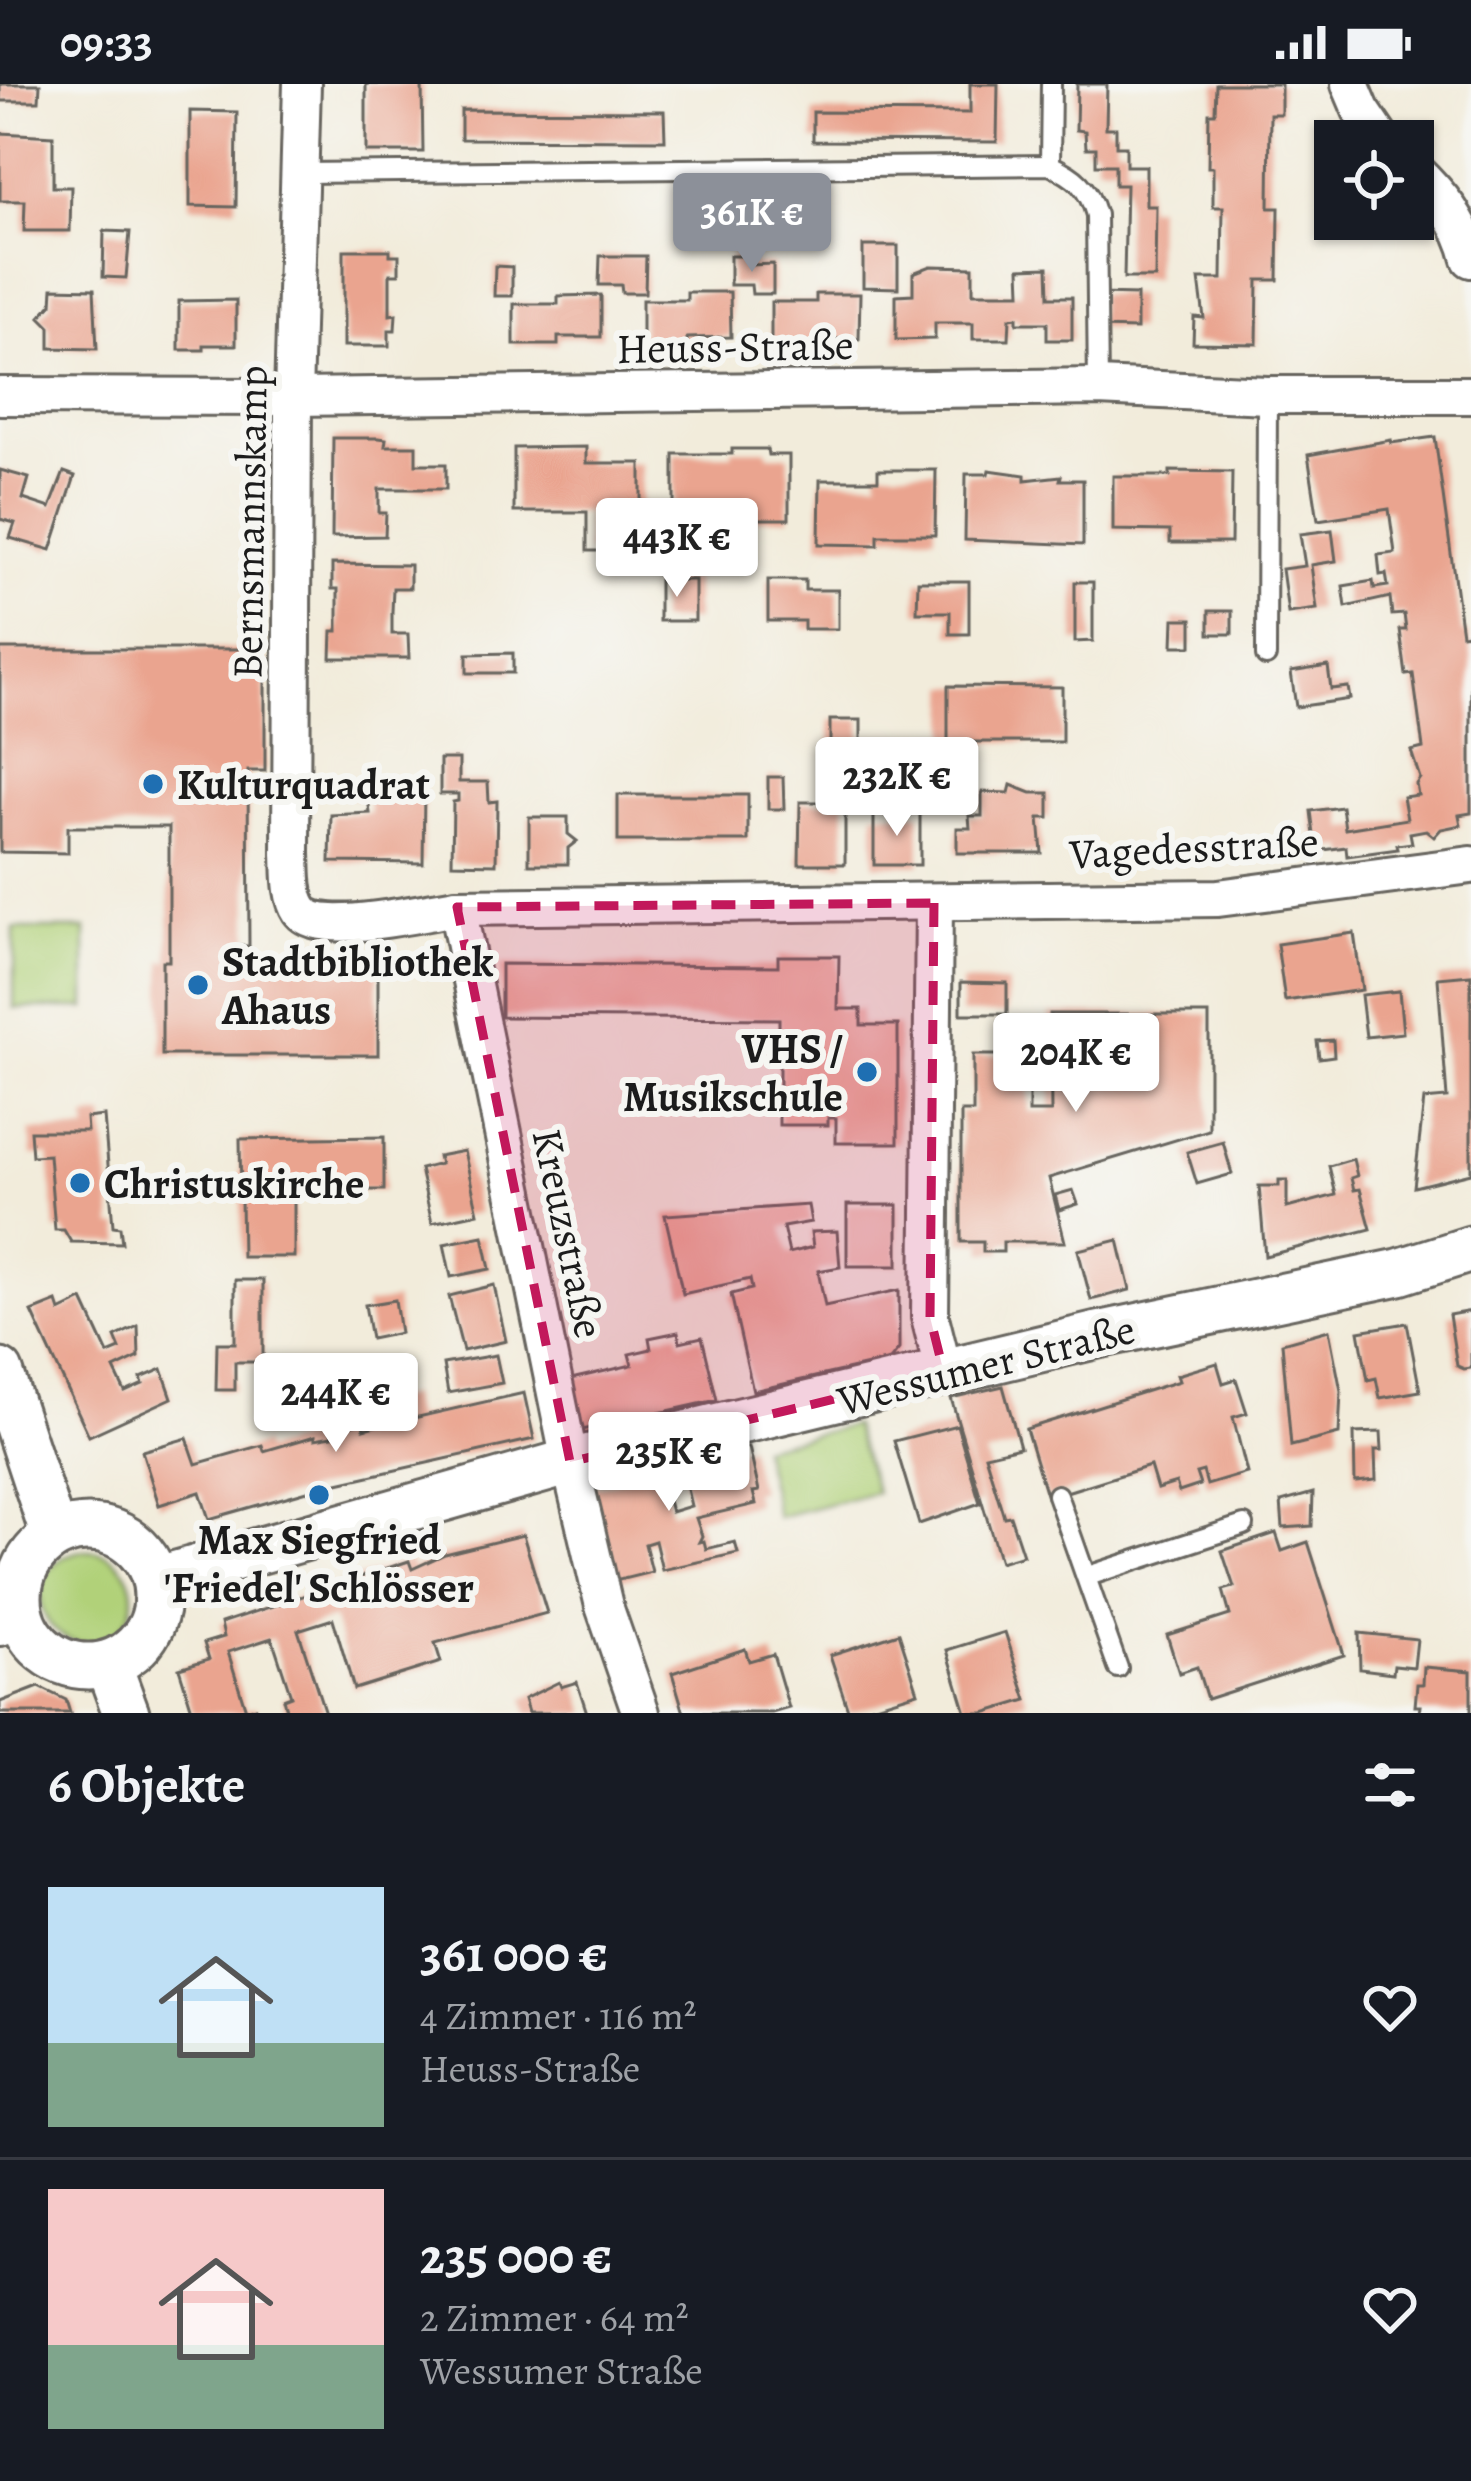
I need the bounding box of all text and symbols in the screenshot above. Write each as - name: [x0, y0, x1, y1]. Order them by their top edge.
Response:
- text: 09:33: [60, 11, 153, 73]
- map controls: [1314, 120, 1434, 240]
- button: locate: [1314, 120, 1434, 240]
- pin: 361K €: [654, 173, 850, 275]
- text: 361K €: [700, 185, 804, 238]
- street label: Heuss-Straße: [616, 316, 854, 377]
- street label: Bernsmannskamp: [218, 365, 281, 679]
- pin: 443K €: [579, 498, 775, 600]
- text: 443K €: [623, 510, 731, 563]
- pin: 232K €: [799, 737, 995, 839]
- text: 232K €: [842, 749, 952, 802]
- place label: Kulturquadrat: [177, 756, 430, 813]
- marker: Kulturquadrat: [140, 771, 166, 797]
- street label: Vagedesstraße: [1067, 813, 1320, 883]
- place label: Stadtbibliothek Ahaus: [221, 933, 494, 1038]
- marker: Stadtbibliothek Ahaus: [185, 972, 211, 998]
- pin: 204K €: [978, 1013, 1174, 1115]
- place label: VHS / Musikschule: [623, 1020, 843, 1125]
- text: 204K €: [1020, 1025, 1132, 1078]
- marker: VHS / Musikschule: [854, 1059, 880, 1085]
- street label: Kreuzstraße: [519, 1123, 618, 1343]
- place label: Christuskirche: [104, 1155, 364, 1212]
- marker: Christuskirche: [67, 1170, 93, 1196]
- street label: Wessumer Straße: [831, 1300, 1141, 1429]
- pin: 244K €: [238, 1353, 434, 1455]
- text: 244K €: [281, 1365, 391, 1418]
- pin: 235K €: [571, 1412, 767, 1514]
- text: 235K €: [615, 1424, 723, 1477]
- marker: Max Siegfried 'Friedel' Schlösser: [306, 1482, 332, 1508]
- place label: Max Siegfried 'Friedel' Schlösser: [164, 1511, 474, 1616]
- text: 6 Objekte: [48, 1750, 245, 1820]
- icon: filters: [1357, 1752, 1423, 1818]
- text: 361 000 €: [420, 1919, 608, 1989]
- icon: home: [144, 1935, 288, 2079]
- icon: heart: [1357, 1974, 1423, 2040]
- text: 4 Zimmer · 116 m²: [420, 1989, 697, 2042]
- text: Heuss-Straße: [420, 2042, 640, 2095]
- text: 235 000 €: [420, 2221, 612, 2291]
- icon: home: [144, 2237, 288, 2381]
- icon: heart: [1357, 2276, 1423, 2342]
- text: 2 Zimmer · 64 m²: [420, 2291, 689, 2344]
- text: Wessumer Straße: [420, 2344, 703, 2397]

